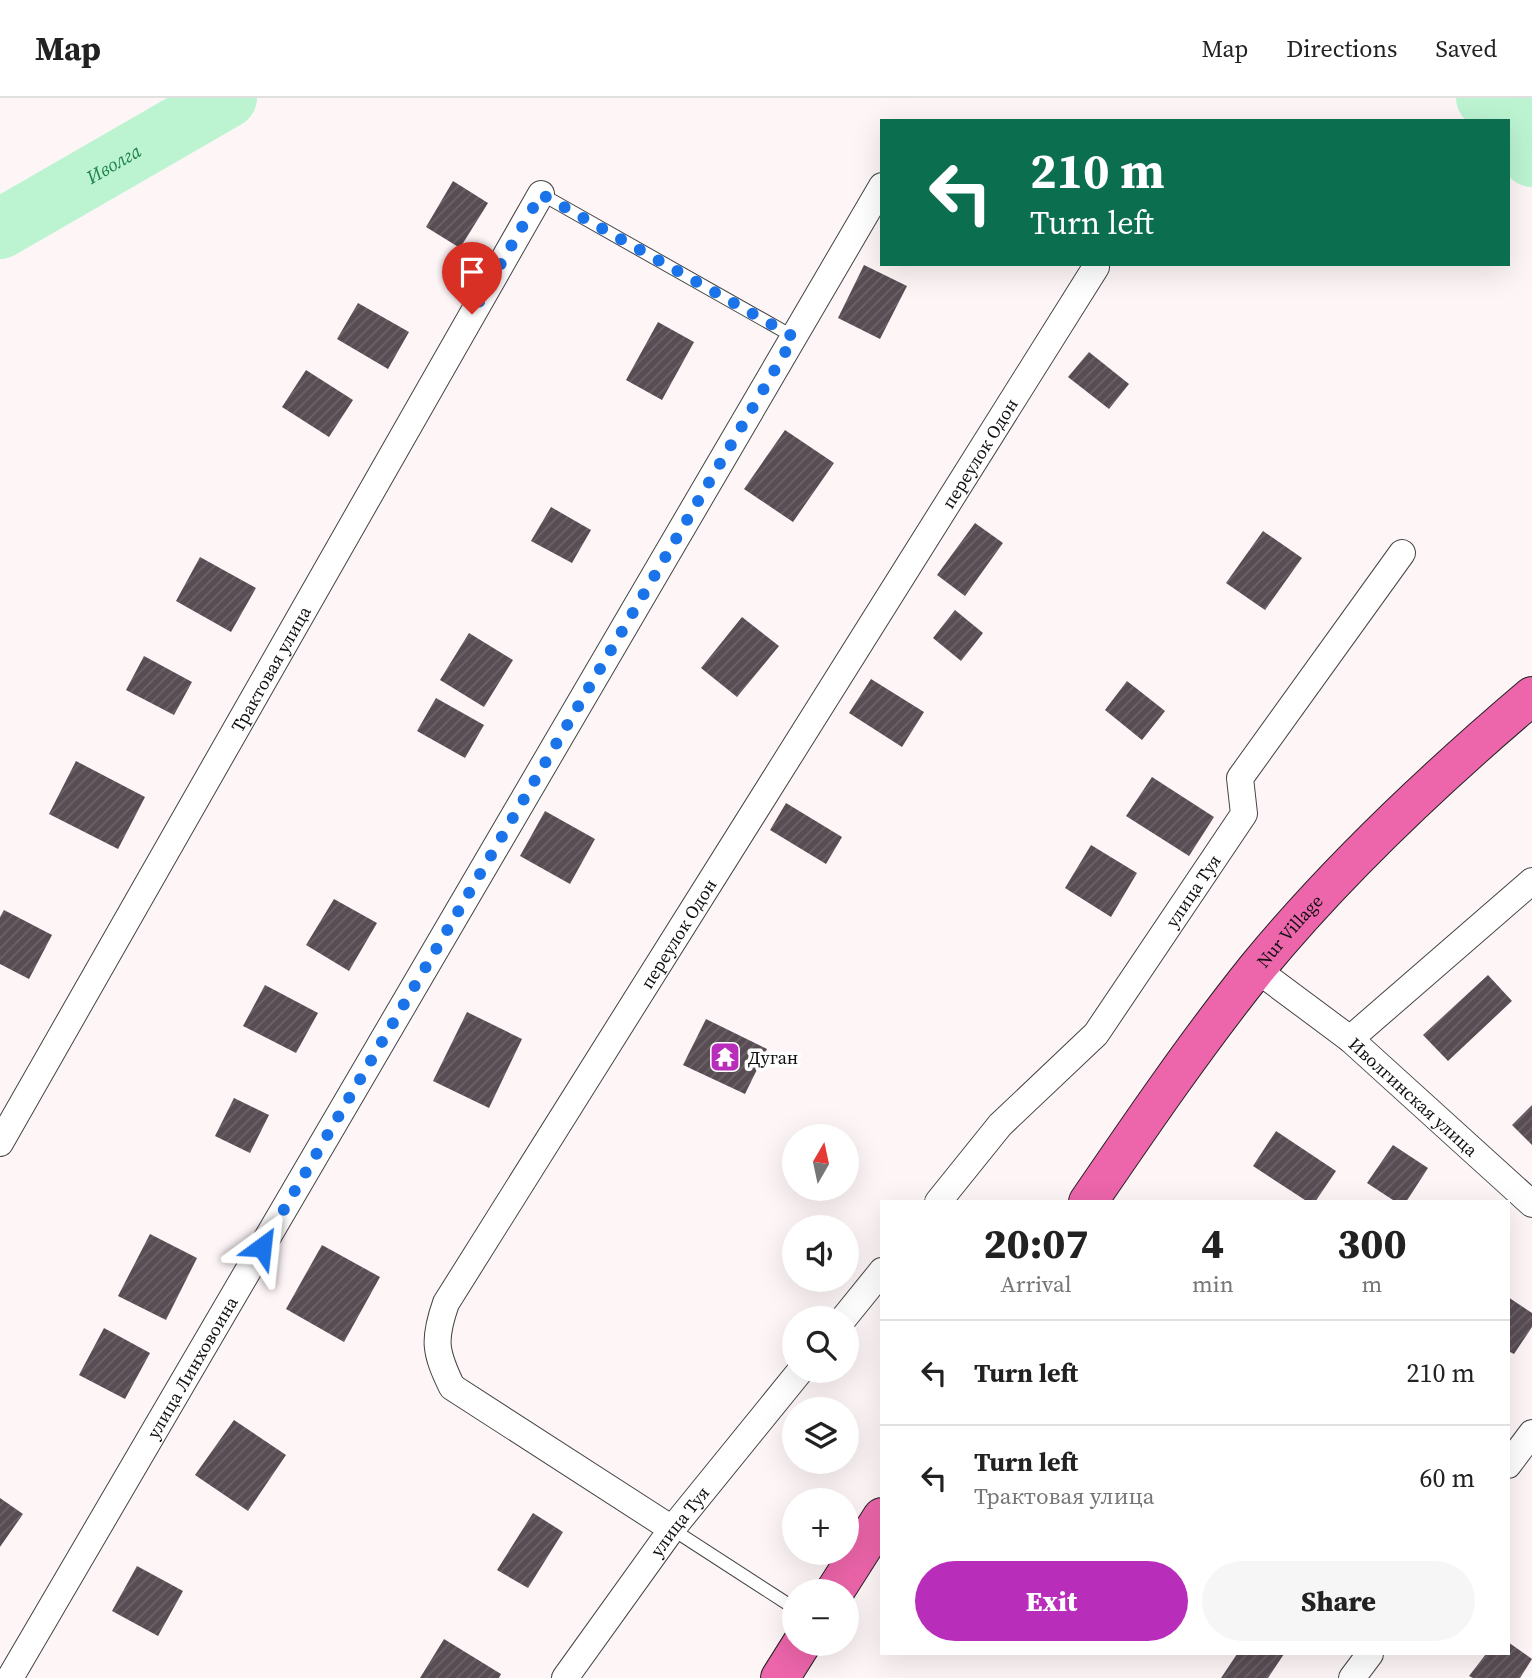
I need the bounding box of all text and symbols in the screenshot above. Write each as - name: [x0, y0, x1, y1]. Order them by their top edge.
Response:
- text: Map: [35, 26, 101, 71]
- text: Map: [1201, 32, 1248, 65]
- text: Directions: [1286, 32, 1397, 65]
- text: Saved: [1435, 32, 1497, 65]
- water label: Иволга: [80, 137, 146, 190]
- text: 210 m: [1030, 137, 1165, 204]
- icon: left: [915, 147, 1006, 238]
- text: Turn left: [1030, 201, 1154, 245]
- pin: [442, 242, 502, 314]
- icon: arrive: [453, 253, 491, 291]
- street label: переулок Одон: [935, 393, 1023, 513]
- street label: Трактовая улица: [225, 600, 317, 736]
- street label: улица Туя: [1159, 849, 1226, 932]
- street label: переулок Одон: [634, 873, 722, 993]
- street label: Nur Village: [1250, 889, 1328, 972]
- street label: Иволгинская улица: [1343, 1031, 1484, 1162]
- temple icon: Дуган: [708, 1040, 742, 1074]
- place label: Дуган: [748, 1045, 798, 1070]
- north arrow: [782, 1124, 859, 1200]
- map controls: [782, 1124, 859, 1656]
- position arrow: [225, 1210, 299, 1284]
- text: 20:07: [983, 1214, 1089, 1272]
- text: 4: [1201, 1214, 1224, 1272]
- text: 300: [1337, 1214, 1407, 1272]
- button: sound: [782, 1215, 859, 1292]
- text: Arrival: [1001, 1268, 1072, 1300]
- text: min: [1192, 1268, 1234, 1300]
- text: m: [1361, 1268, 1382, 1300]
- street label: улица Линховоина: [140, 1291, 243, 1443]
- button: search: [782, 1306, 859, 1383]
- icon: left: [915, 1354, 953, 1392]
- text: Turn left: [974, 1355, 1078, 1391]
- text: 210 m: [1407, 1355, 1475, 1391]
- button: layers: [782, 1397, 859, 1474]
- text: Turn left: [974, 1444, 1078, 1480]
- icon: left: [915, 1459, 953, 1497]
- text: 60 m: [1420, 1460, 1475, 1496]
- text: Трактовая улица: [974, 1480, 1154, 1512]
- street label: улица Туя: [644, 1481, 715, 1561]
- button: +: [782, 1488, 859, 1565]
- button: Exit: [915, 1561, 1188, 1641]
- button: Share: [1202, 1561, 1475, 1641]
- button: −: [782, 1579, 859, 1656]

